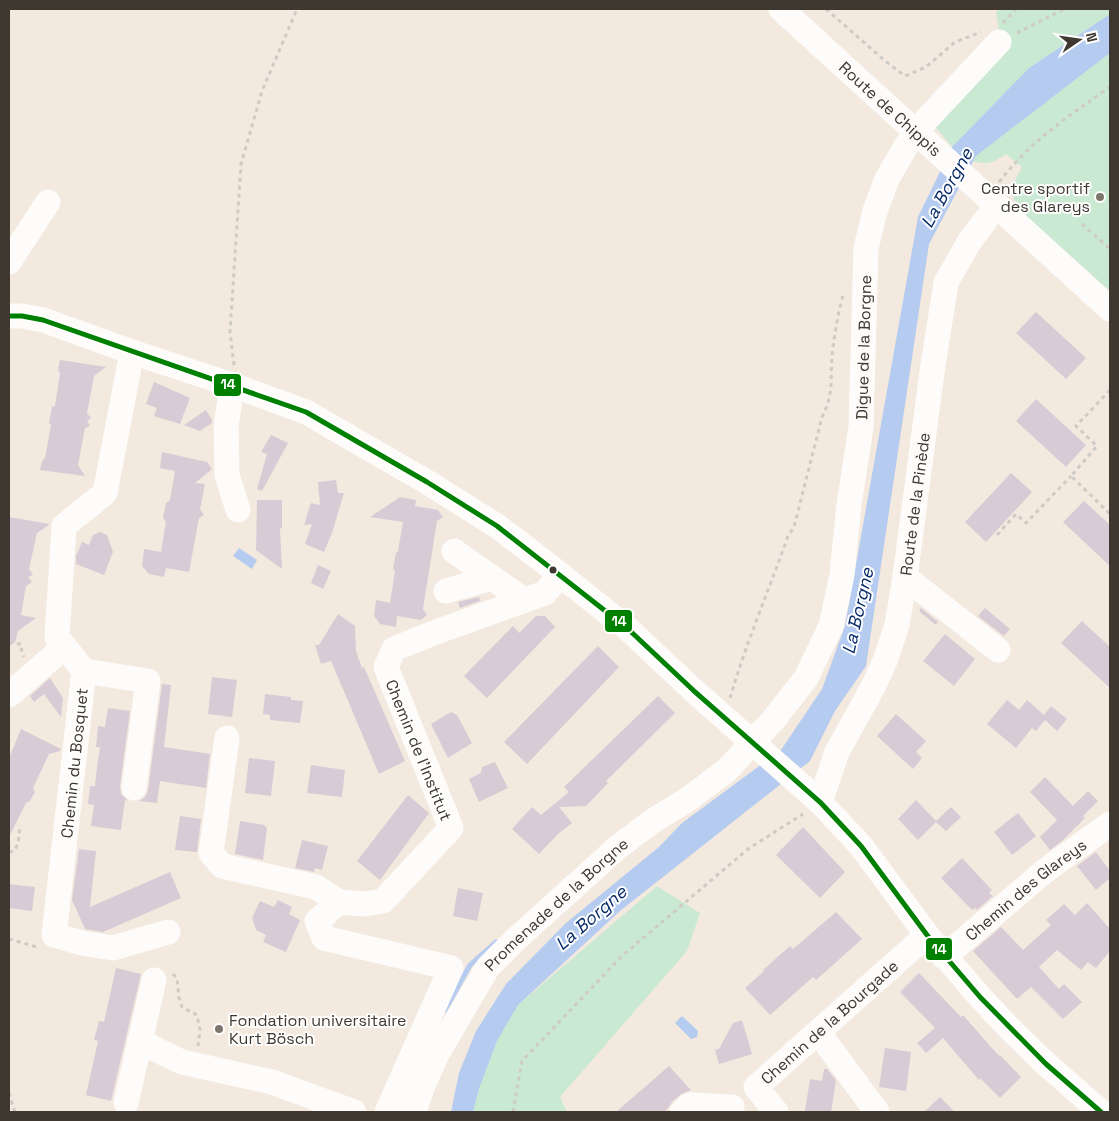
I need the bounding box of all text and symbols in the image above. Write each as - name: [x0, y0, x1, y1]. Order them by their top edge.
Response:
- north arrow: [1054, 15, 1104, 65]
- text: N: [1082, 30, 1101, 44]
- street label: Route de Chippis: [834, 57, 946, 161]
- water label: La Borgne: [915, 143, 978, 232]
- place label: Centre sportif des Glareys: [981, 178, 1090, 217]
- marker: Centre sportif des Glareys: [1094, 191, 1106, 203]
- street label: Digue de la Borgne: [851, 275, 876, 420]
- line badge: 14: [213, 373, 242, 397]
- text: 14: [220, 375, 236, 393]
- street label: Route de la Pinède: [895, 431, 935, 577]
- water label: La Borgne: [836, 564, 879, 656]
- unlabelled marker: [548, 565, 558, 575]
- line badge: 14: [604, 609, 633, 633]
- text: 14: [611, 612, 627, 630]
- street label: Chemin de l'Institut: [381, 676, 457, 824]
- street label: Chemin du Bosquet: [56, 687, 93, 839]
- street label: Promenade de la Borgne: [480, 833, 632, 976]
- street label: Chemin des Glareys: [961, 834, 1091, 945]
- water label: La Borgne: [550, 879, 632, 955]
- line badge: 14: [925, 937, 953, 961]
- text: 14: [931, 940, 947, 958]
- street label: Chemin de la Bourgade: [756, 955, 903, 1089]
- place label: Fondation universitaire Kurt Bösch: [229, 1010, 407, 1049]
- marker: Fondation universitaire Kurt Bösch: [213, 1023, 225, 1035]

